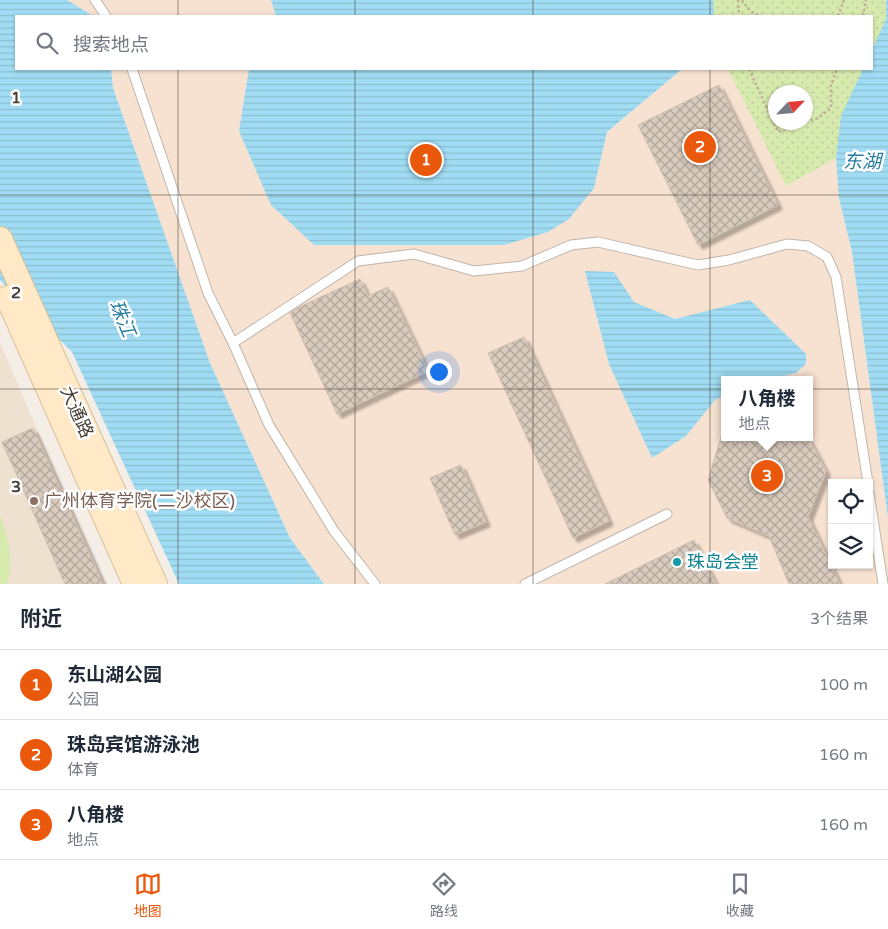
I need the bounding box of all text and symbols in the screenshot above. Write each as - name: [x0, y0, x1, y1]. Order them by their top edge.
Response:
- search box: [15, 15, 873, 70]
- icon: search: [33, 29, 61, 57]
- text: 搜索地点: [73, 34, 149, 56]
- north arrow: [768, 85, 813, 130]
- text: 1: [11, 88, 21, 108]
- pin: 2: [684, 128, 716, 166]
- pin: 1: [410, 141, 442, 179]
- water label: 东湖: [843, 151, 884, 173]
- text: 2: [11, 283, 21, 303]
- water label: 珠江: [105, 297, 140, 342]
- your location: [426, 359, 452, 385]
- popup: [721, 376, 813, 441]
- street label: 大通路: [56, 383, 98, 441]
- text: 八角楼: [738, 388, 796, 410]
- text: 地点: [738, 414, 771, 434]
- pin: 3: [751, 457, 783, 495]
- text: 3: [11, 477, 21, 497]
- map controls: [828, 479, 873, 569]
- button: locate: [828, 479, 873, 524]
- place label: 广州体育学院(二沙校区): [44, 490, 235, 512]
- marker: 广州体育学院(二沙校区): [28, 495, 40, 507]
- button: layers: [828, 524, 873, 569]
- place label: 珠岛会堂: [687, 551, 759, 573]
- marker: 珠岛会堂: [671, 556, 683, 568]
- text: 附近: [20, 607, 62, 632]
- text: 3个结果: [810, 609, 868, 629]
- text: 东山湖公园: [67, 664, 162, 686]
- text: 1: [31, 675, 41, 695]
- text: 100 m: [819, 675, 868, 695]
- text: 公园: [67, 690, 99, 710]
- text: 珠岛宾馆游泳池: [67, 734, 200, 756]
- text: 2: [31, 745, 41, 765]
- text: 160 m: [819, 745, 868, 765]
- text: 体育: [67, 760, 99, 780]
- text: 八角楼: [67, 804, 124, 826]
- text: 3: [31, 815, 41, 835]
- text: 160 m: [819, 815, 868, 835]
- text: 地点: [67, 830, 99, 850]
- tab: 地图: [134, 870, 162, 920]
- tab: 路线: [430, 870, 458, 920]
- tab: 收藏: [726, 870, 754, 920]

